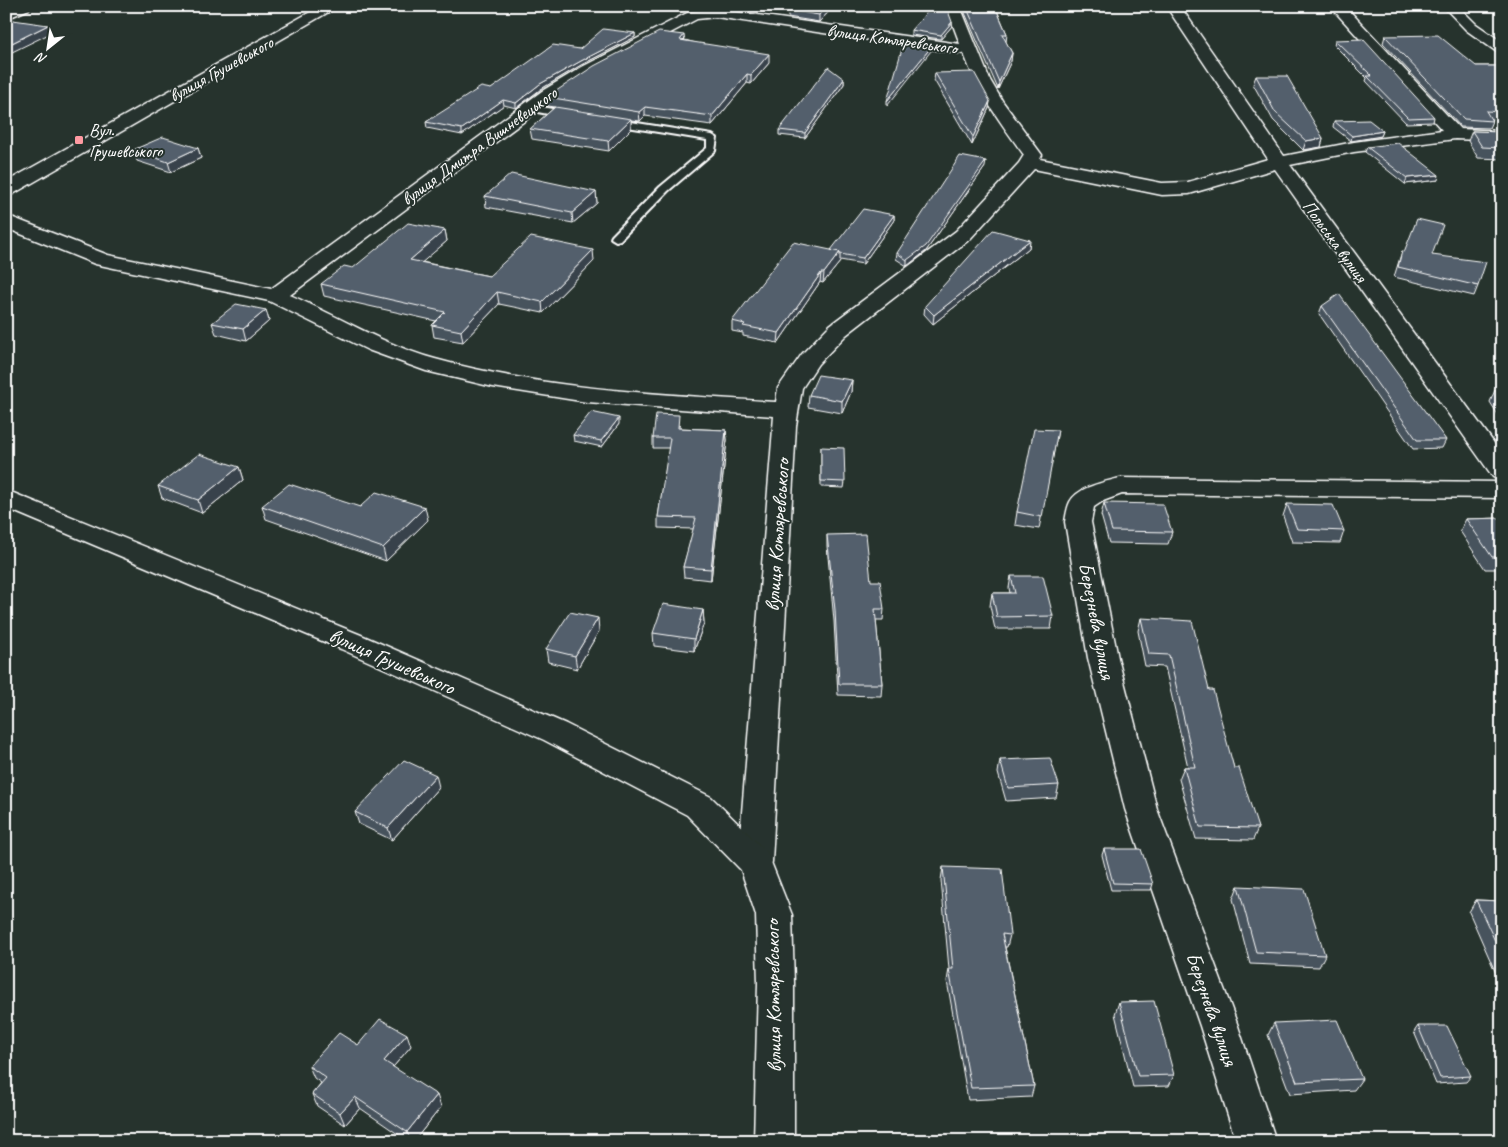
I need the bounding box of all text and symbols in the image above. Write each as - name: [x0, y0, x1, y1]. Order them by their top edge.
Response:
- street label: вулиця Котляревського: [825, 19, 960, 59]
- north arrow: [22, 22, 72, 72]
- street label: вулиця Грушевського: [165, 31, 278, 107]
- text: N: [32, 48, 50, 68]
- street label: вулиця Дмитра Вишневецького: [397, 81, 563, 210]
- place label: Вул. Грушевського: [89, 119, 164, 162]
- marker: Вул. Грушевського: [73, 134, 85, 146]
- street label: Польська вулиця: [1298, 196, 1373, 287]
- street label: вулиця Котляревського: [759, 455, 795, 612]
- street label: Березнева вулиця: [1073, 560, 1121, 683]
- street label: вулиця Грушевського: [325, 622, 460, 701]
- street label: вулиця Котляревського: [759, 917, 787, 1073]
- street label: Березнева вулиця: [1180, 949, 1244, 1071]

